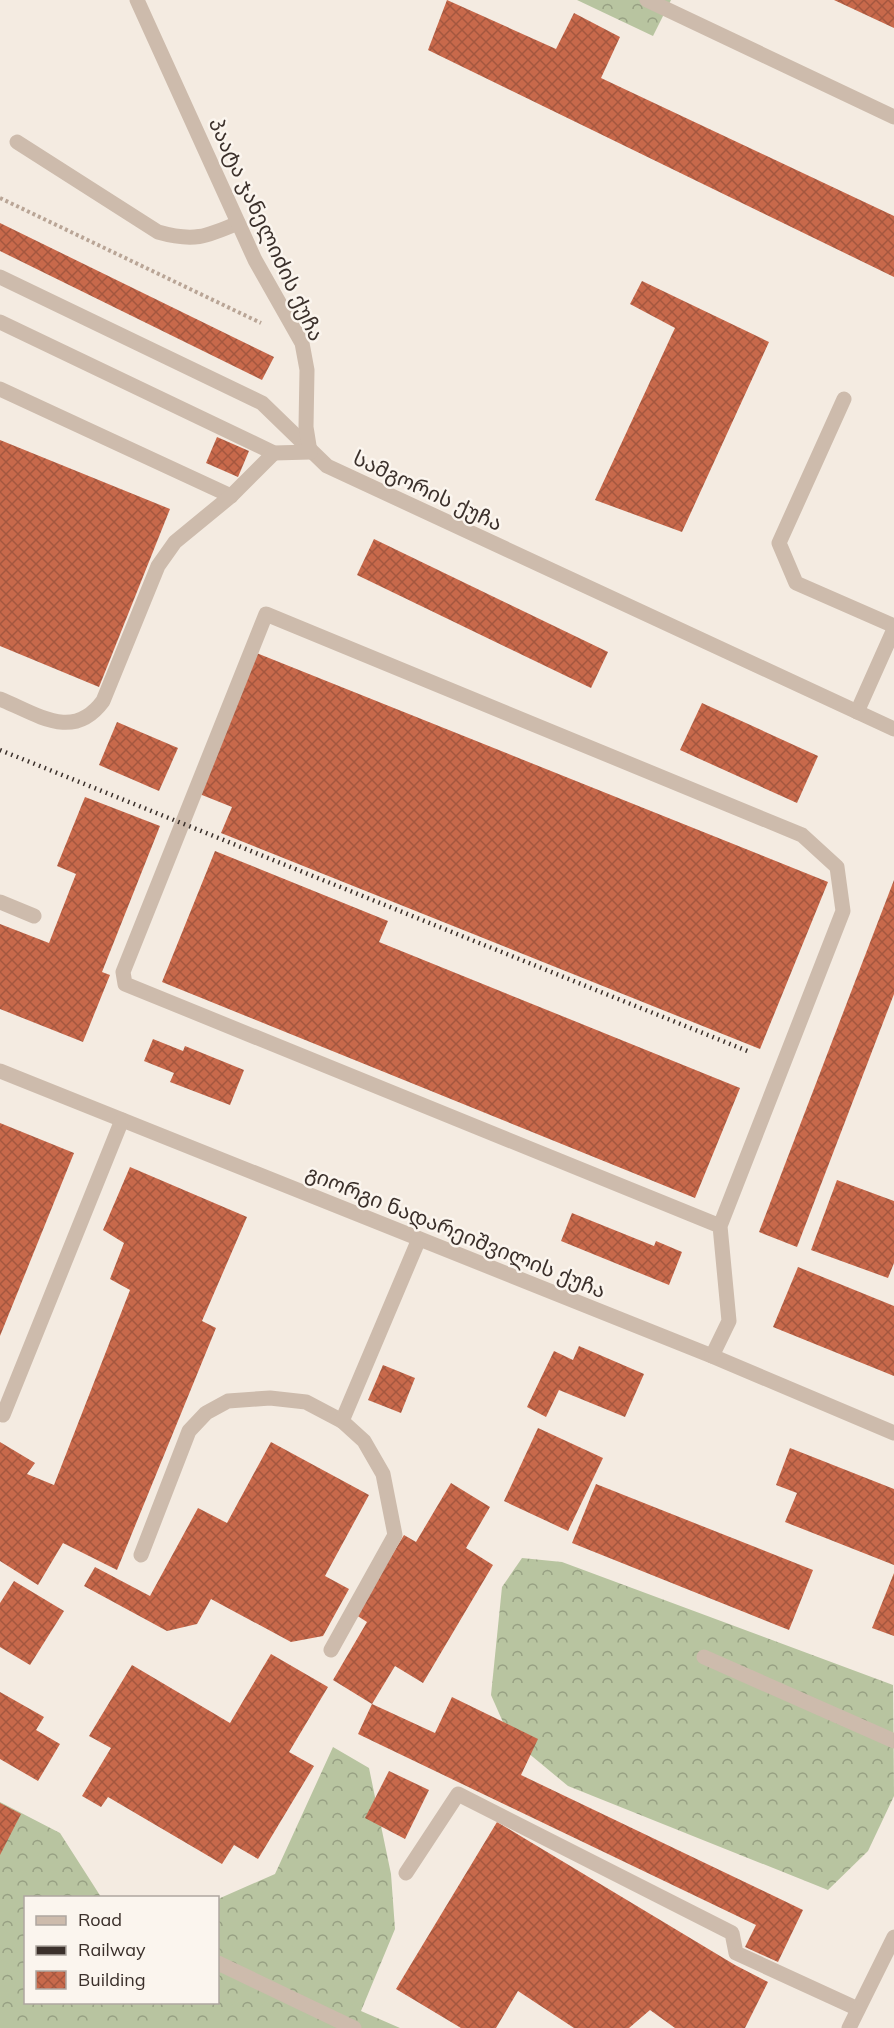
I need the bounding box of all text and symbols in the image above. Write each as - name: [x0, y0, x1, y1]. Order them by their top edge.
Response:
- street label: პაატა ჯანელიძის ქუჩა: [203, 113, 330, 345]
- street label: სამგორის ქუჩა: [349, 444, 507, 536]
- street label: გიორგი ნადარეიშვილის ქუჩა: [302, 1159, 610, 1304]
- legend: [24, 1896, 219, 2004]
- text: Road: [78, 1908, 122, 1931]
- text: Railway: [78, 1938, 146, 1961]
- text: Building: [78, 1968, 146, 1991]

